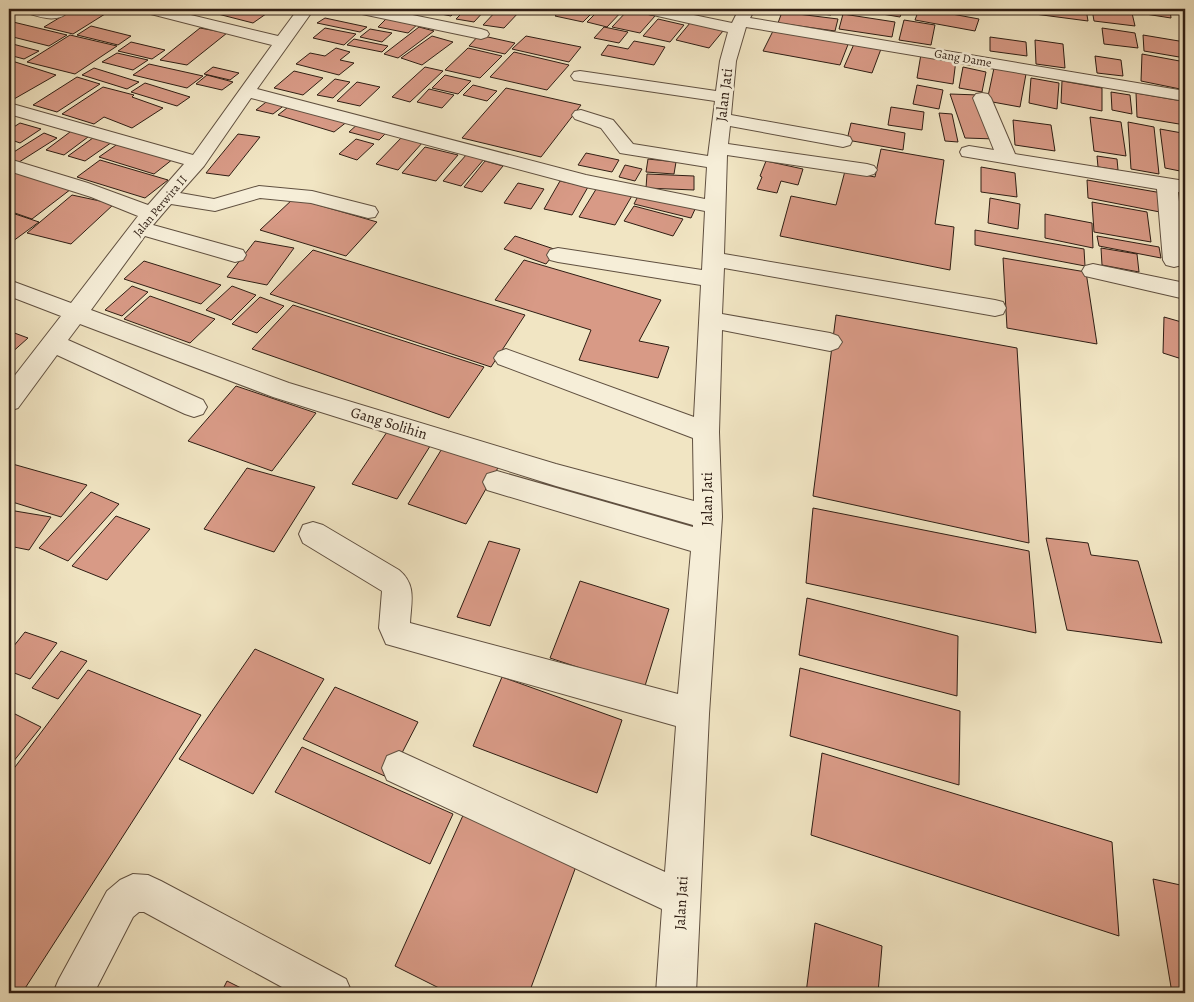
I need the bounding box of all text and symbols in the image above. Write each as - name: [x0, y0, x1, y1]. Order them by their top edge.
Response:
- street label: Gang Dame: [933, 45, 993, 71]
- street label: Jalan Jati: [711, 67, 737, 123]
- street label: Jalan Perwira II: [130, 172, 190, 240]
- street label: Gang Solihin: [348, 402, 430, 444]
- street label: Jalan Jati: [697, 472, 717, 526]
- street label: Jalan Jati: [670, 876, 692, 930]

